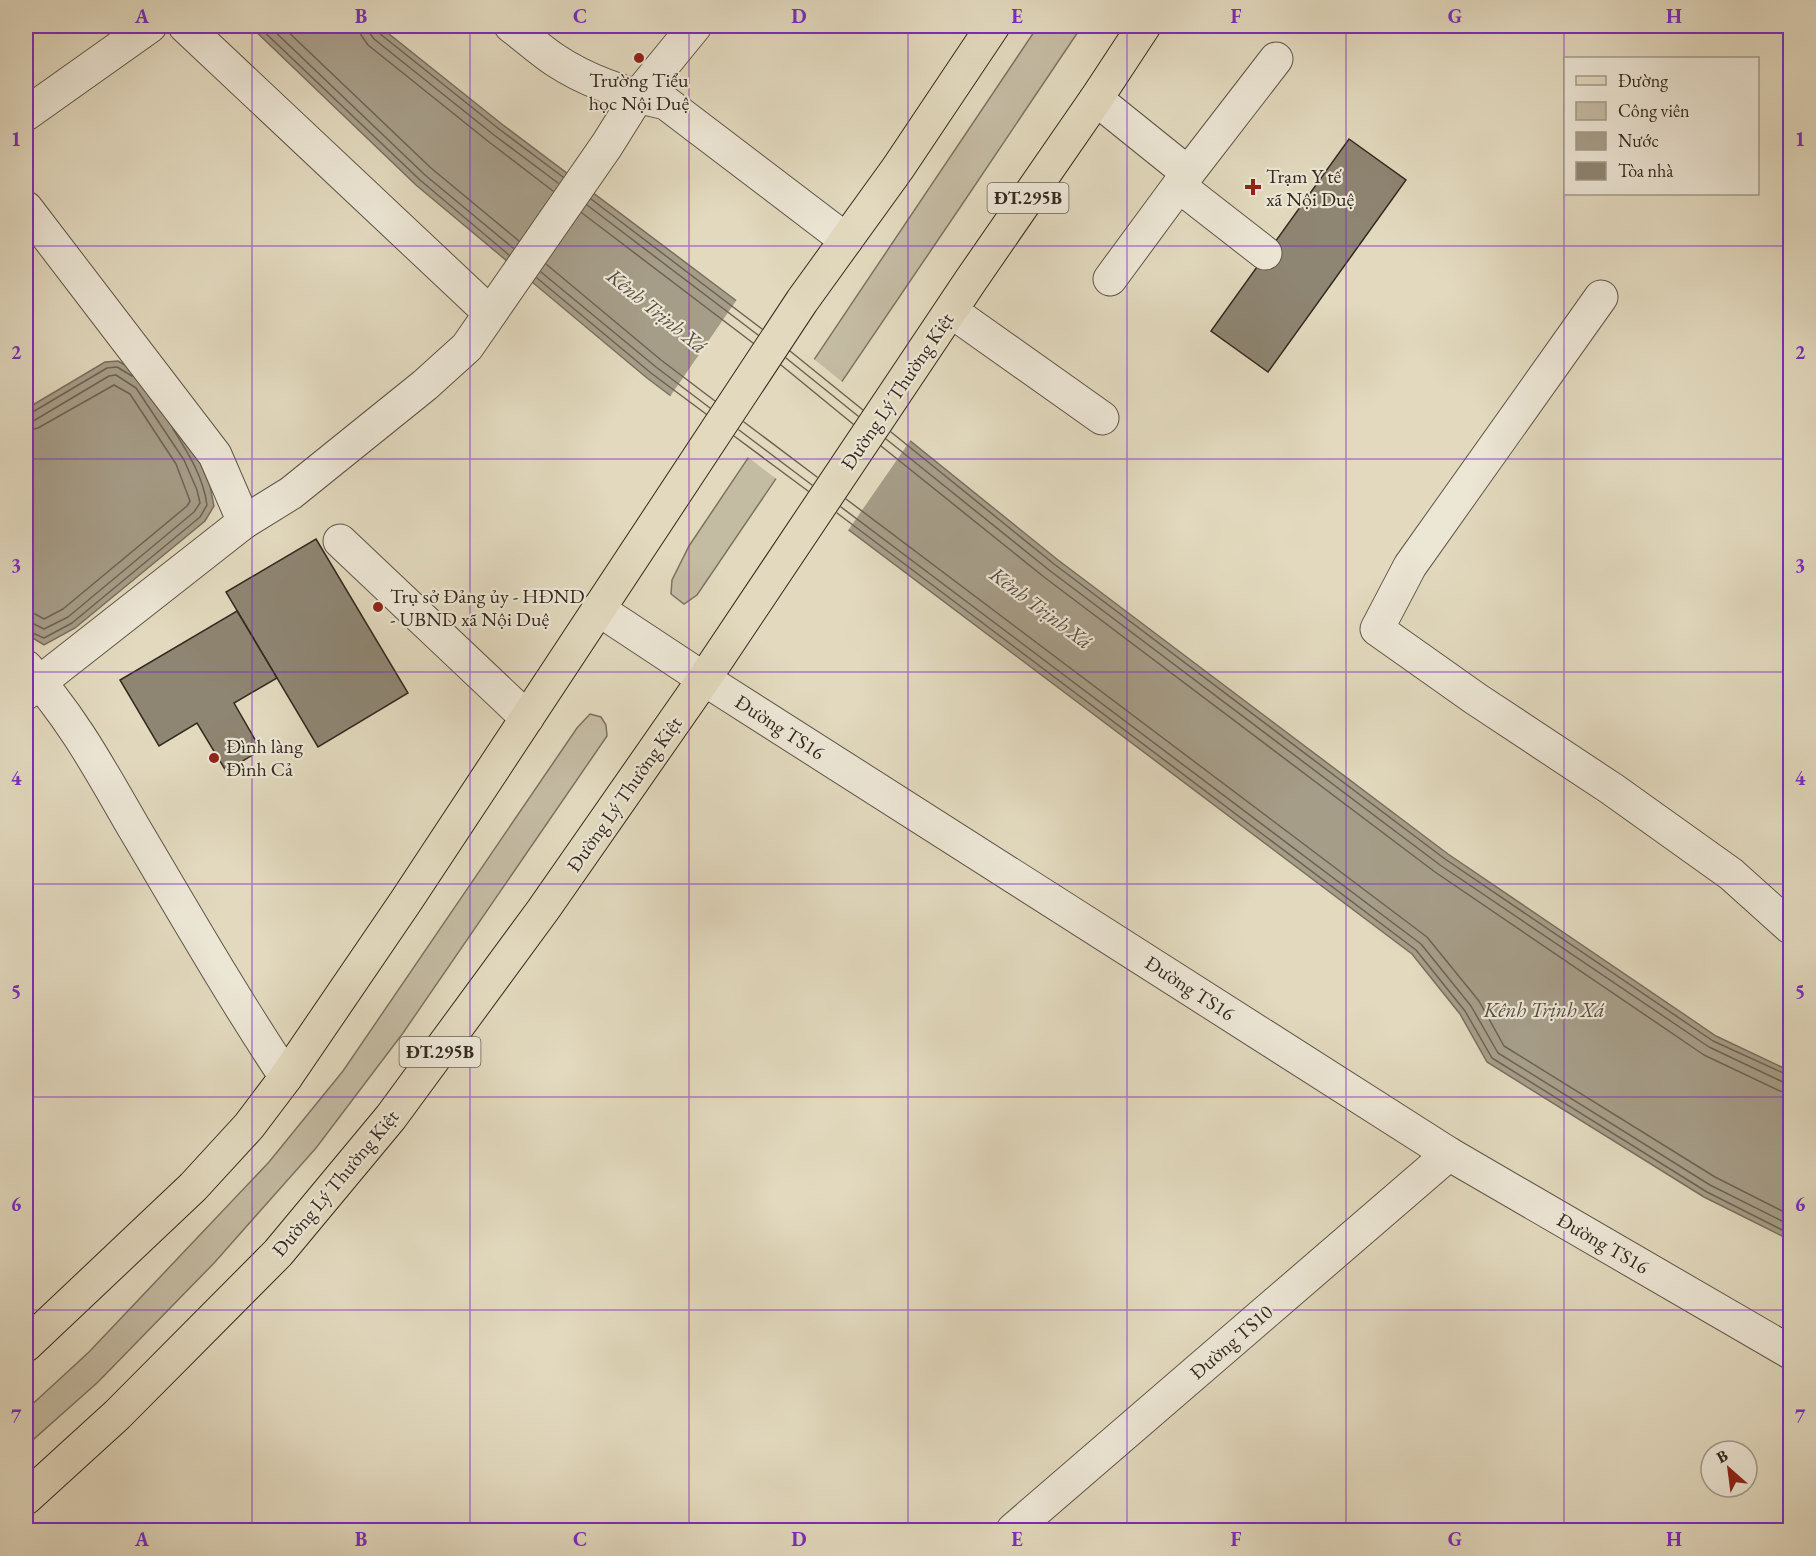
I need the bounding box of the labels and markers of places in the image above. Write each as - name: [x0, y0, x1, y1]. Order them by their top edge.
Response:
- marker: Trường Tiểu học Nội Duệ: [632, 51, 646, 65]
- place label: Trường Tiểu học Nội Duệ: [589, 67, 689, 116]
- place label: Trạm Y tế xã Nội Duệ: [1266, 163, 1355, 212]
- marker: Trạm Y tế xã Nội Duệ: [1244, 178, 1262, 196]
- place label: Trụ sở Đảng ủy - HĐND - UBND xã Nội Duệ: [390, 583, 585, 632]
- marker: Trụ sở Đảng ủy - HĐND - UBND xã Nội Duệ: [371, 600, 385, 614]
- place label: Đình làng Đình Cả: [226, 733, 303, 782]
- marker: Đình làng Đình Cả: [207, 751, 221, 765]

